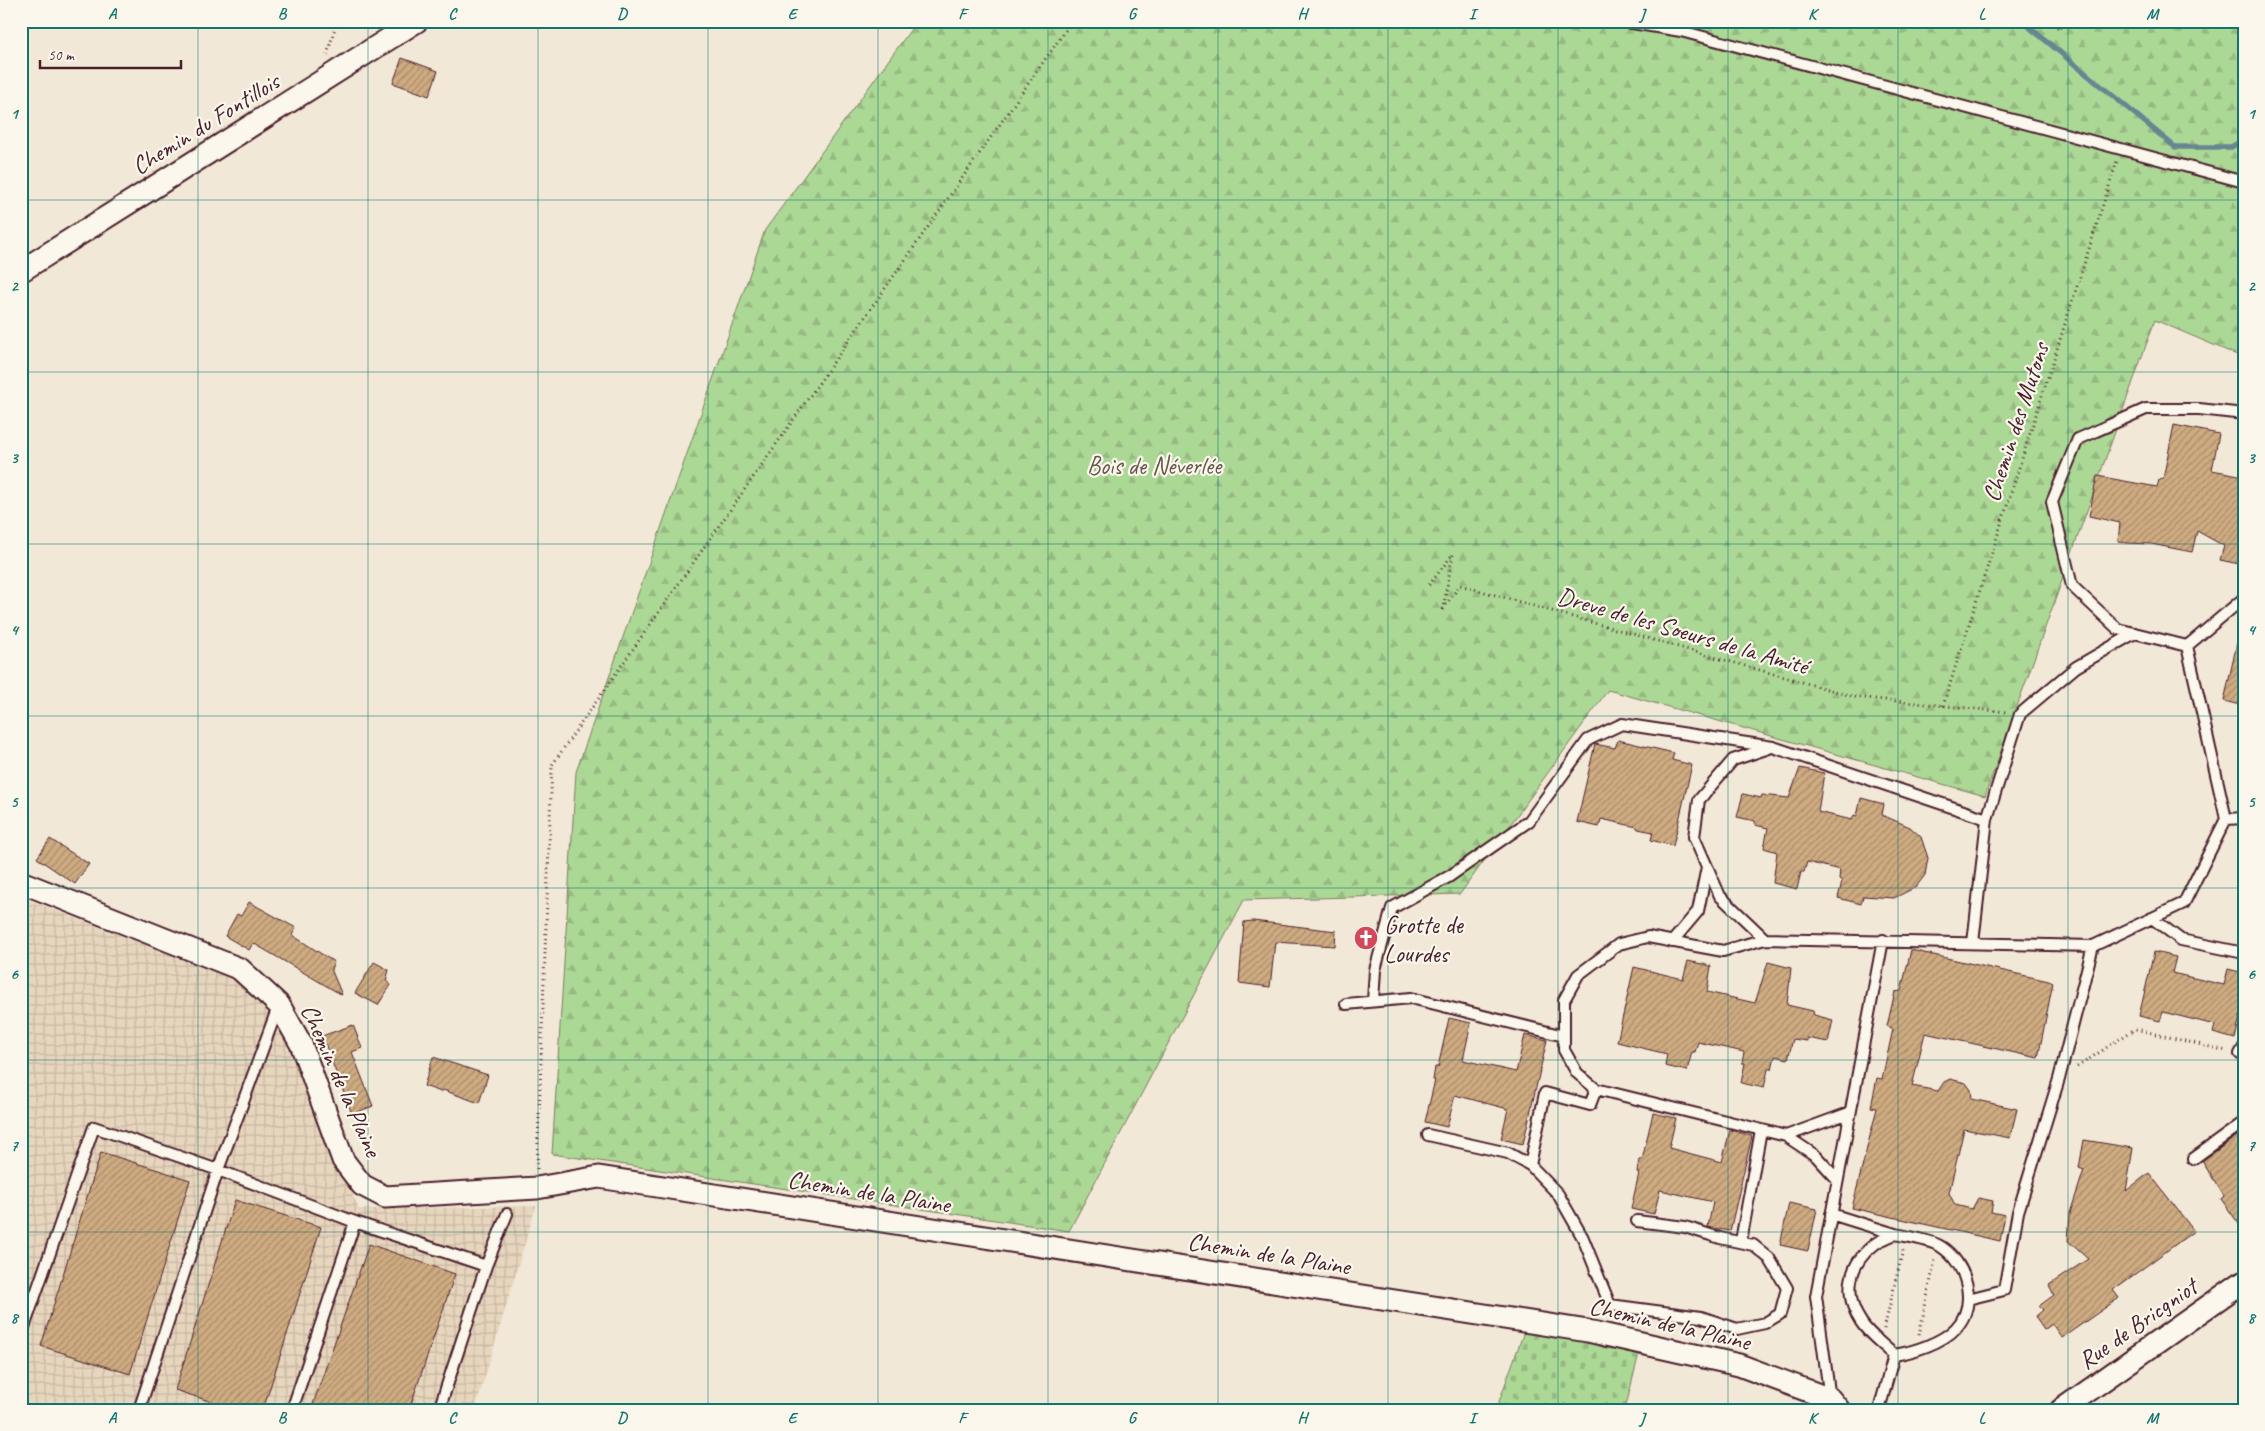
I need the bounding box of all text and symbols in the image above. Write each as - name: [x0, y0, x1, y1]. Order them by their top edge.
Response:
- text: A: [108, 4, 118, 24]
- text: B: [278, 4, 288, 24]
- text: C: [448, 4, 458, 24]
- text: D: [617, 4, 628, 24]
- text: E: [788, 4, 799, 24]
- text: F: [958, 4, 969, 24]
- text: G: [1128, 4, 1138, 24]
- text: H: [1297, 4, 1309, 24]
- text: I: [1469, 4, 1479, 24]
- text: J: [1638, 4, 1647, 24]
- text: K: [1808, 4, 1820, 24]
- text: L: [1979, 4, 1987, 24]
- text: M: [2146, 4, 2160, 24]
- scale bar: [40, 38, 181, 70]
- text: 50 m: [48, 46, 75, 65]
- street label: Chemin du Fontillois: [126, 64, 287, 182]
- text: 1: [10, 104, 19, 124]
- text: 1: [2247, 104, 2256, 124]
- text: 2: [10, 276, 19, 296]
- text: 2: [2247, 276, 2256, 296]
- street label: Chemin des Mutons: [1975, 336, 2057, 506]
- text: 3: [10, 448, 19, 468]
- text: 3: [2247, 448, 2256, 468]
- park label: Bois de Néverlée: [1087, 450, 1223, 482]
- street label: Dreve de les Soeurs de la Amité: [1554, 580, 1815, 683]
- text: 4: [10, 620, 19, 640]
- text: 4: [2247, 620, 2256, 640]
- text: 5: [11, 792, 20, 812]
- text: 5: [2248, 792, 2257, 812]
- place label: Grotte de Lourdes: [1384, 909, 1465, 970]
- church icon: Grotte de Lourdes: [1353, 925, 1379, 951]
- text: 6: [10, 964, 19, 984]
- text: 6: [2247, 964, 2256, 984]
- street label: Chemin de la Plaine: [293, 999, 390, 1163]
- text: 7: [10, 1136, 19, 1156]
- text: 7: [2247, 1136, 2256, 1156]
- street label: Chemin de la Plaine: [785, 1163, 954, 1221]
- street label: Chemin de la Plaine: [1185, 1225, 1354, 1283]
- street label: Rue de Bricgniot: [2072, 1269, 2206, 1377]
- street label: Chemin de la Plaine: [1586, 1290, 1755, 1358]
- text: 8: [10, 1308, 19, 1328]
- text: 8: [2247, 1308, 2256, 1328]
- text: A: [108, 1408, 118, 1428]
- text: B: [278, 1408, 288, 1428]
- text: C: [448, 1408, 458, 1428]
- text: D: [617, 1408, 628, 1428]
- text: E: [788, 1408, 799, 1428]
- text: F: [958, 1408, 969, 1428]
- text: G: [1128, 1408, 1138, 1428]
- text: H: [1297, 1408, 1309, 1428]
- text: I: [1469, 1408, 1479, 1428]
- text: J: [1638, 1408, 1647, 1428]
- text: K: [1808, 1408, 1820, 1428]
- text: L: [1979, 1408, 1987, 1428]
- text: M: [2146, 1408, 2160, 1428]

